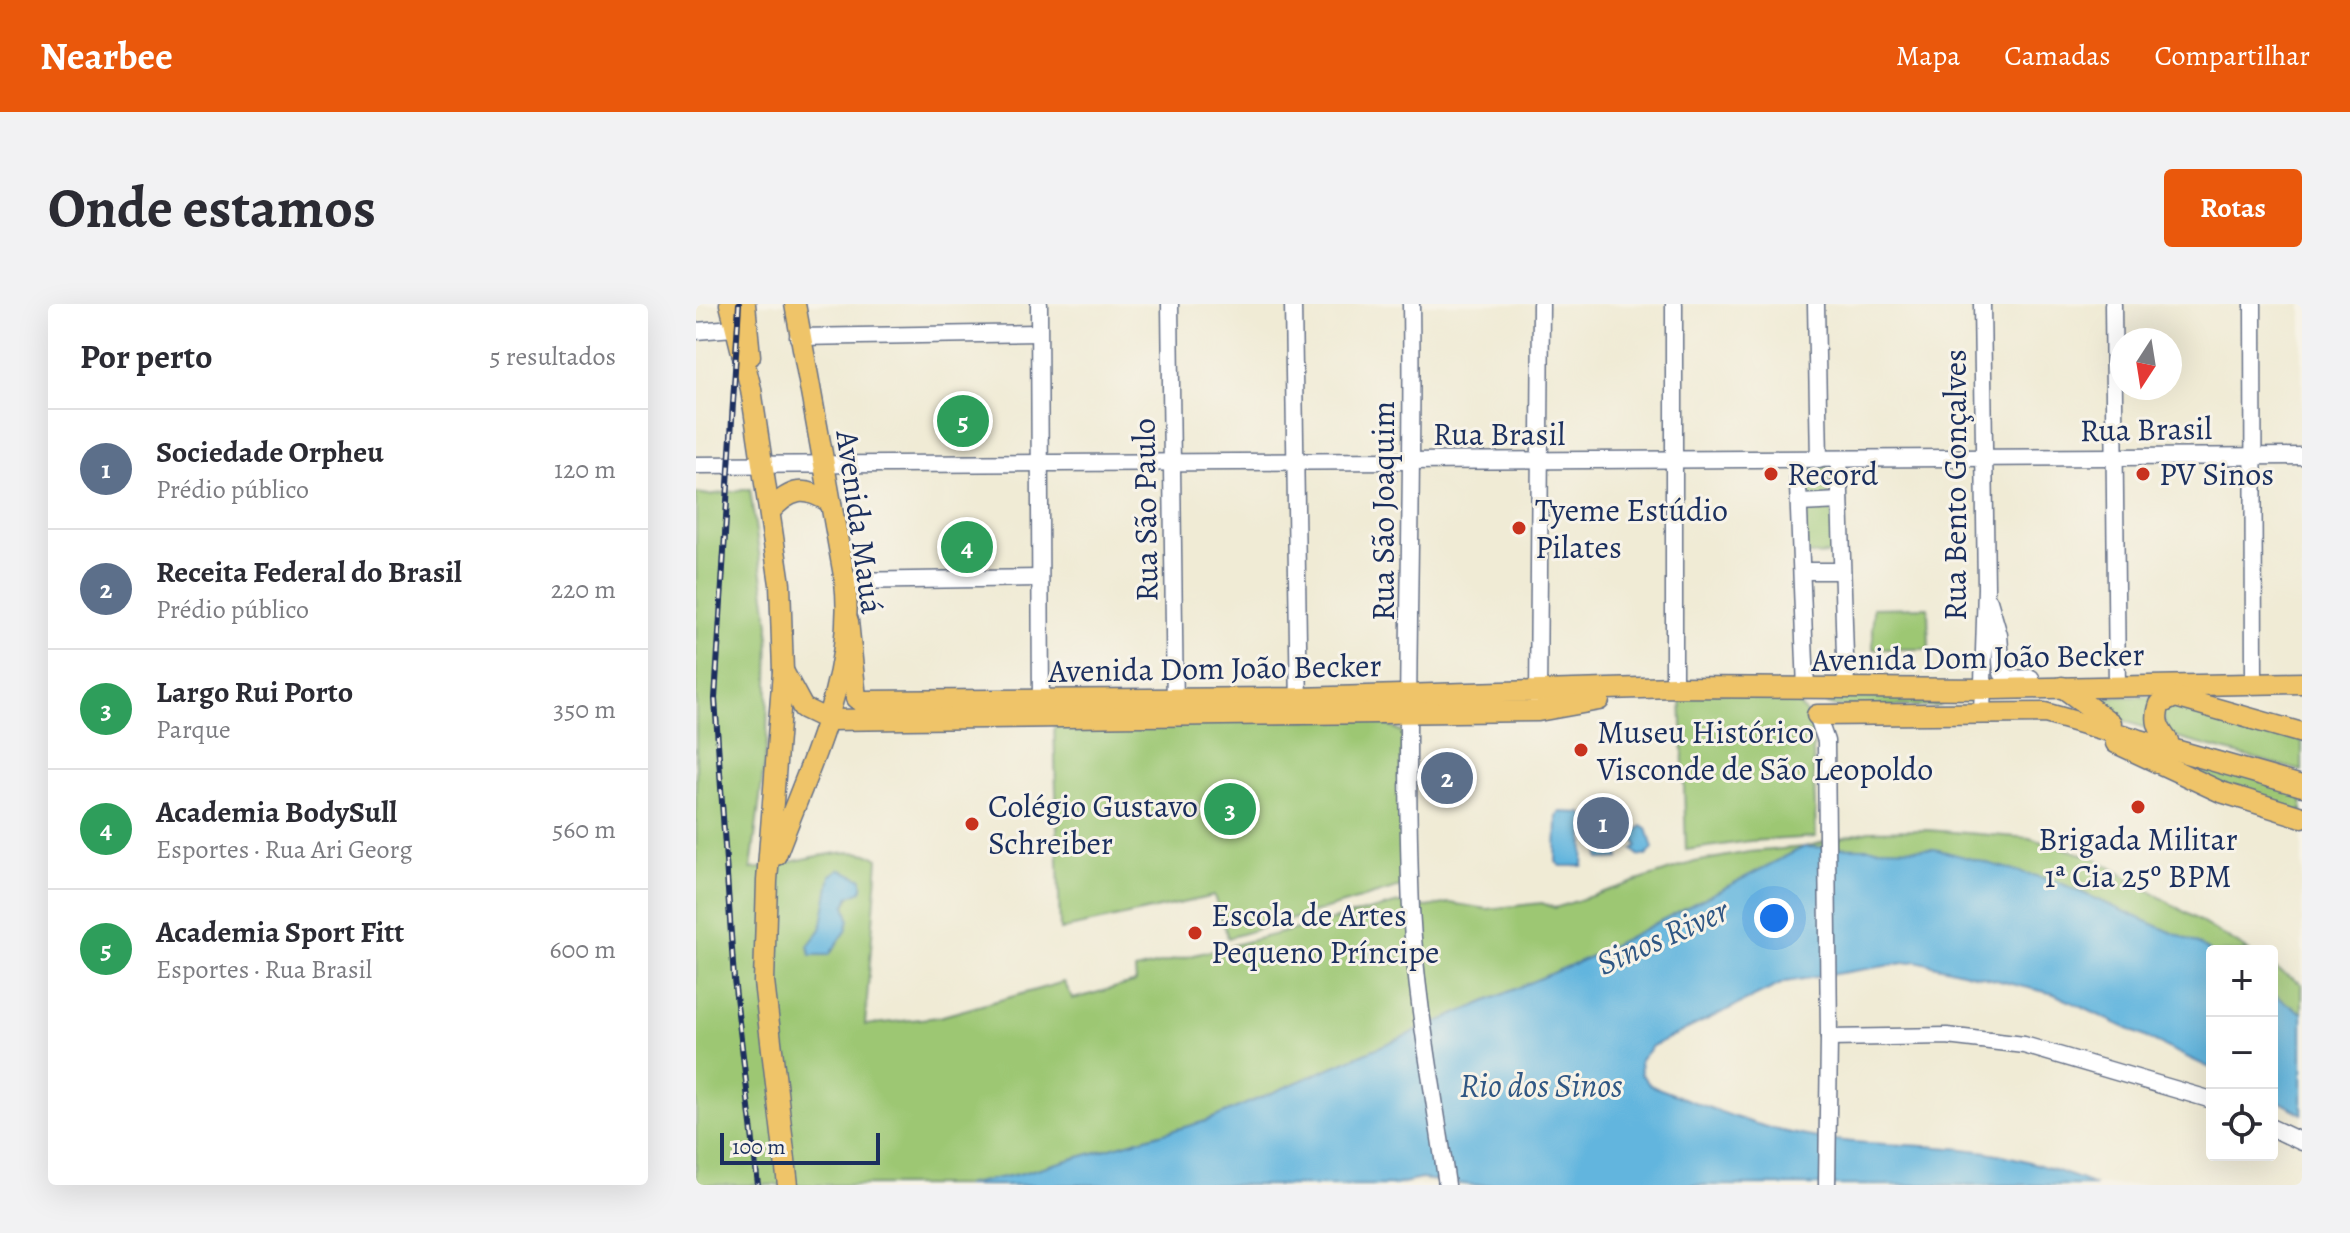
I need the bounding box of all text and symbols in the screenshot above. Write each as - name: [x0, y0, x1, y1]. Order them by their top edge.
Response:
- text: Nearbee: [40, 30, 173, 82]
- text: Mapa: [1896, 37, 1960, 75]
- text: Camadas: [2004, 37, 2111, 75]
- text: Compartilhar: [2155, 37, 2310, 75]
- button: Rotas: [2164, 169, 2302, 247]
- text: Onde estamos: [48, 170, 376, 246]
- north arrow: [2110, 328, 2182, 400]
- text: Por perto: [80, 333, 213, 380]
- text: 5 resultados: [489, 339, 616, 374]
- street label: Rua Bento Gonçalves: [1933, 349, 1977, 621]
- pin: 5: [937, 391, 989, 451]
- street label: Rua São Joaquim: [1361, 401, 1405, 621]
- street label: Rua Brasil: [2079, 406, 2213, 452]
- street label: Rua Brasil: [1433, 412, 1565, 456]
- street label: Rua São Paulo: [1121, 418, 1169, 602]
- street label: Avenida Mauá: [825, 426, 895, 617]
- text: Sociedade Orpheu: [156, 432, 384, 472]
- text: 1: [101, 452, 111, 487]
- text: 120 m: [554, 452, 616, 487]
- place label: Record: [1787, 452, 1879, 496]
- place label: PV Sinos: [2159, 452, 2274, 496]
- marker: Record: [1762, 465, 1780, 483]
- marker: PV Sinos: [2134, 465, 2152, 483]
- text: Prédio público: [156, 472, 309, 507]
- place label: Tyeme Estúdio Pilates: [1535, 488, 1728, 569]
- pin: 4: [941, 517, 993, 577]
- marker: Tyeme Estúdio Pilates: [1510, 519, 1528, 537]
- text: Receita Federal do Brasil: [156, 552, 462, 592]
- text: 2: [100, 572, 112, 607]
- text: 220 m: [551, 572, 616, 607]
- text: Prédio público: [156, 592, 309, 627]
- street label: Avenida Dom João Becker: [1810, 632, 2145, 682]
- street label: Avenida Dom João Becker: [1047, 643, 1382, 693]
- text: Largo Rui Porto: [156, 672, 353, 712]
- text: 3: [100, 692, 112, 727]
- text: 350 m: [553, 692, 616, 727]
- place label: Museu Histórico Visconde de São Leopoldo: [1596, 710, 1933, 791]
- text: Parque: [156, 712, 231, 747]
- marker: Museu Histórico Visconde de São Leopoldo: [1572, 741, 1590, 759]
- pin: 2: [1421, 748, 1473, 808]
- pin: 3: [1204, 779, 1256, 839]
- place label: Colégio Gustavo Schreiber: [988, 784, 1198, 865]
- text: Academia BodySull: [156, 792, 397, 832]
- pin: 1: [1577, 793, 1629, 853]
- marker: Brigada Militar 1ª Cia 25º BPM: [2129, 798, 2147, 816]
- text: 4: [100, 812, 112, 847]
- text: 560 m: [552, 812, 616, 847]
- marker: Colégio Gustavo Schreiber: [963, 815, 981, 833]
- place label: Brigada Militar 1ª Cia 25º BPM: [2038, 817, 2238, 898]
- text: Esportes · Rua Ari Georg: [156, 832, 413, 867]
- water label: Sinos River: [1589, 886, 1737, 986]
- place label: Escola de Artes Pequeno Príncipe: [1211, 893, 1439, 974]
- your location: [1754, 898, 1794, 938]
- text: Academia Sport Fitt: [156, 912, 404, 952]
- marker: Escola de Artes Pequeno Príncipe: [1186, 924, 1204, 942]
- text: 5: [100, 932, 112, 967]
- text: 600 m: [549, 932, 616, 967]
- map controls: [2206, 945, 2278, 1161]
- button: +: [2206, 945, 2278, 1017]
- text: Esportes · Rua Brasil: [156, 952, 372, 987]
- button: −: [2206, 1017, 2278, 1089]
- water label: Rio dos Sinos: [1460, 1062, 1623, 1109]
- button: locate: [2206, 1089, 2278, 1161]
- scale bar: [720, 1129, 880, 1165]
- text: 100 m: [732, 1132, 786, 1162]

